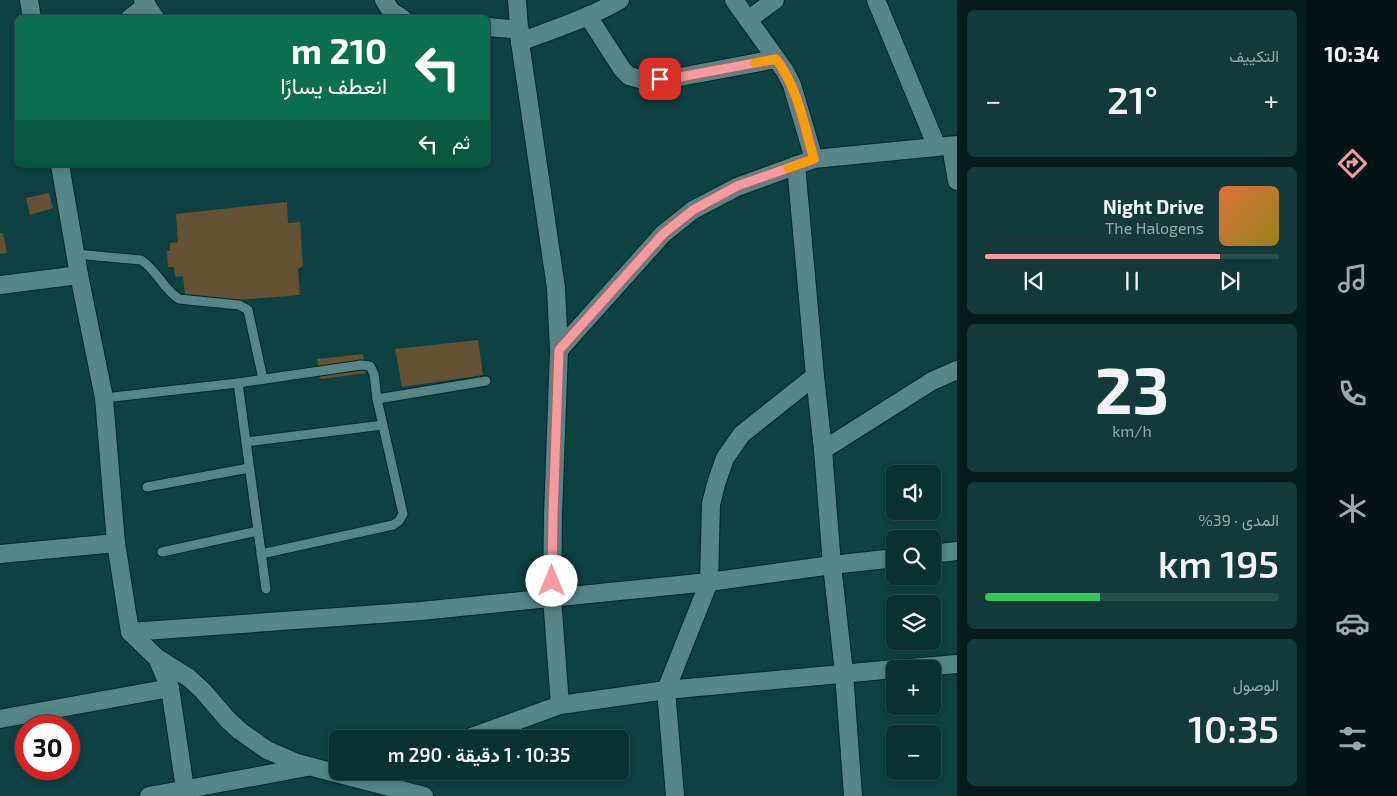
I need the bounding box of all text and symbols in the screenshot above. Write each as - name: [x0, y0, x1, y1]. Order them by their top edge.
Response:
- text: 210 m: [291, 29, 387, 71]
- icon: left: [405, 35, 470, 100]
- text: 10:34: [1324, 40, 1380, 66]
- text: التكييف: [1229, 46, 1279, 65]
- pin: [639, 58, 681, 100]
- icon: arrive: [646, 65, 674, 93]
- text: انعطف يسارًا: [281, 72, 387, 98]
- text: 21°: [1107, 76, 1158, 122]
- text: −: [985, 83, 1001, 117]
- text: +: [1264, 83, 1279, 117]
- icon: left: [414, 130, 442, 158]
- text: ثم: [452, 130, 470, 153]
- icon: directions: [1335, 146, 1370, 181]
- text: Night Drive: [1103, 195, 1204, 218]
- text: The Halogens: [1105, 218, 1204, 237]
- icon: music: [1335, 261, 1370, 296]
- icon: previous: [1020, 267, 1048, 295]
- icon: pause: [1118, 267, 1146, 295]
- icon: next: [1216, 267, 1244, 295]
- text: 23: [1095, 349, 1169, 427]
- icon: phone: [1335, 376, 1370, 411]
- text: km/h: [1112, 421, 1152, 440]
- map controls: [886, 465, 941, 780]
- button: sound: [886, 465, 941, 520]
- icon: climate: [1335, 491, 1370, 526]
- text: المدى · 39%: [1198, 510, 1279, 529]
- button: search: [886, 530, 941, 585]
- text: 195 km: [1158, 540, 1279, 586]
- position arrow: [525, 554, 577, 606]
- button: layers: [886, 595, 941, 650]
- icon: car: [1335, 606, 1370, 641]
- button: +: [886, 660, 941, 715]
- text: الوصول: [1233, 675, 1279, 694]
- text: 10:35: [1188, 705, 1279, 751]
- speed limit sign: 30: [15, 715, 80, 780]
- icon: filters: [1335, 721, 1370, 756]
- button: −: [886, 725, 941, 780]
- text: 10:35 · 1 دقيقة · 290 m: [388, 743, 570, 766]

